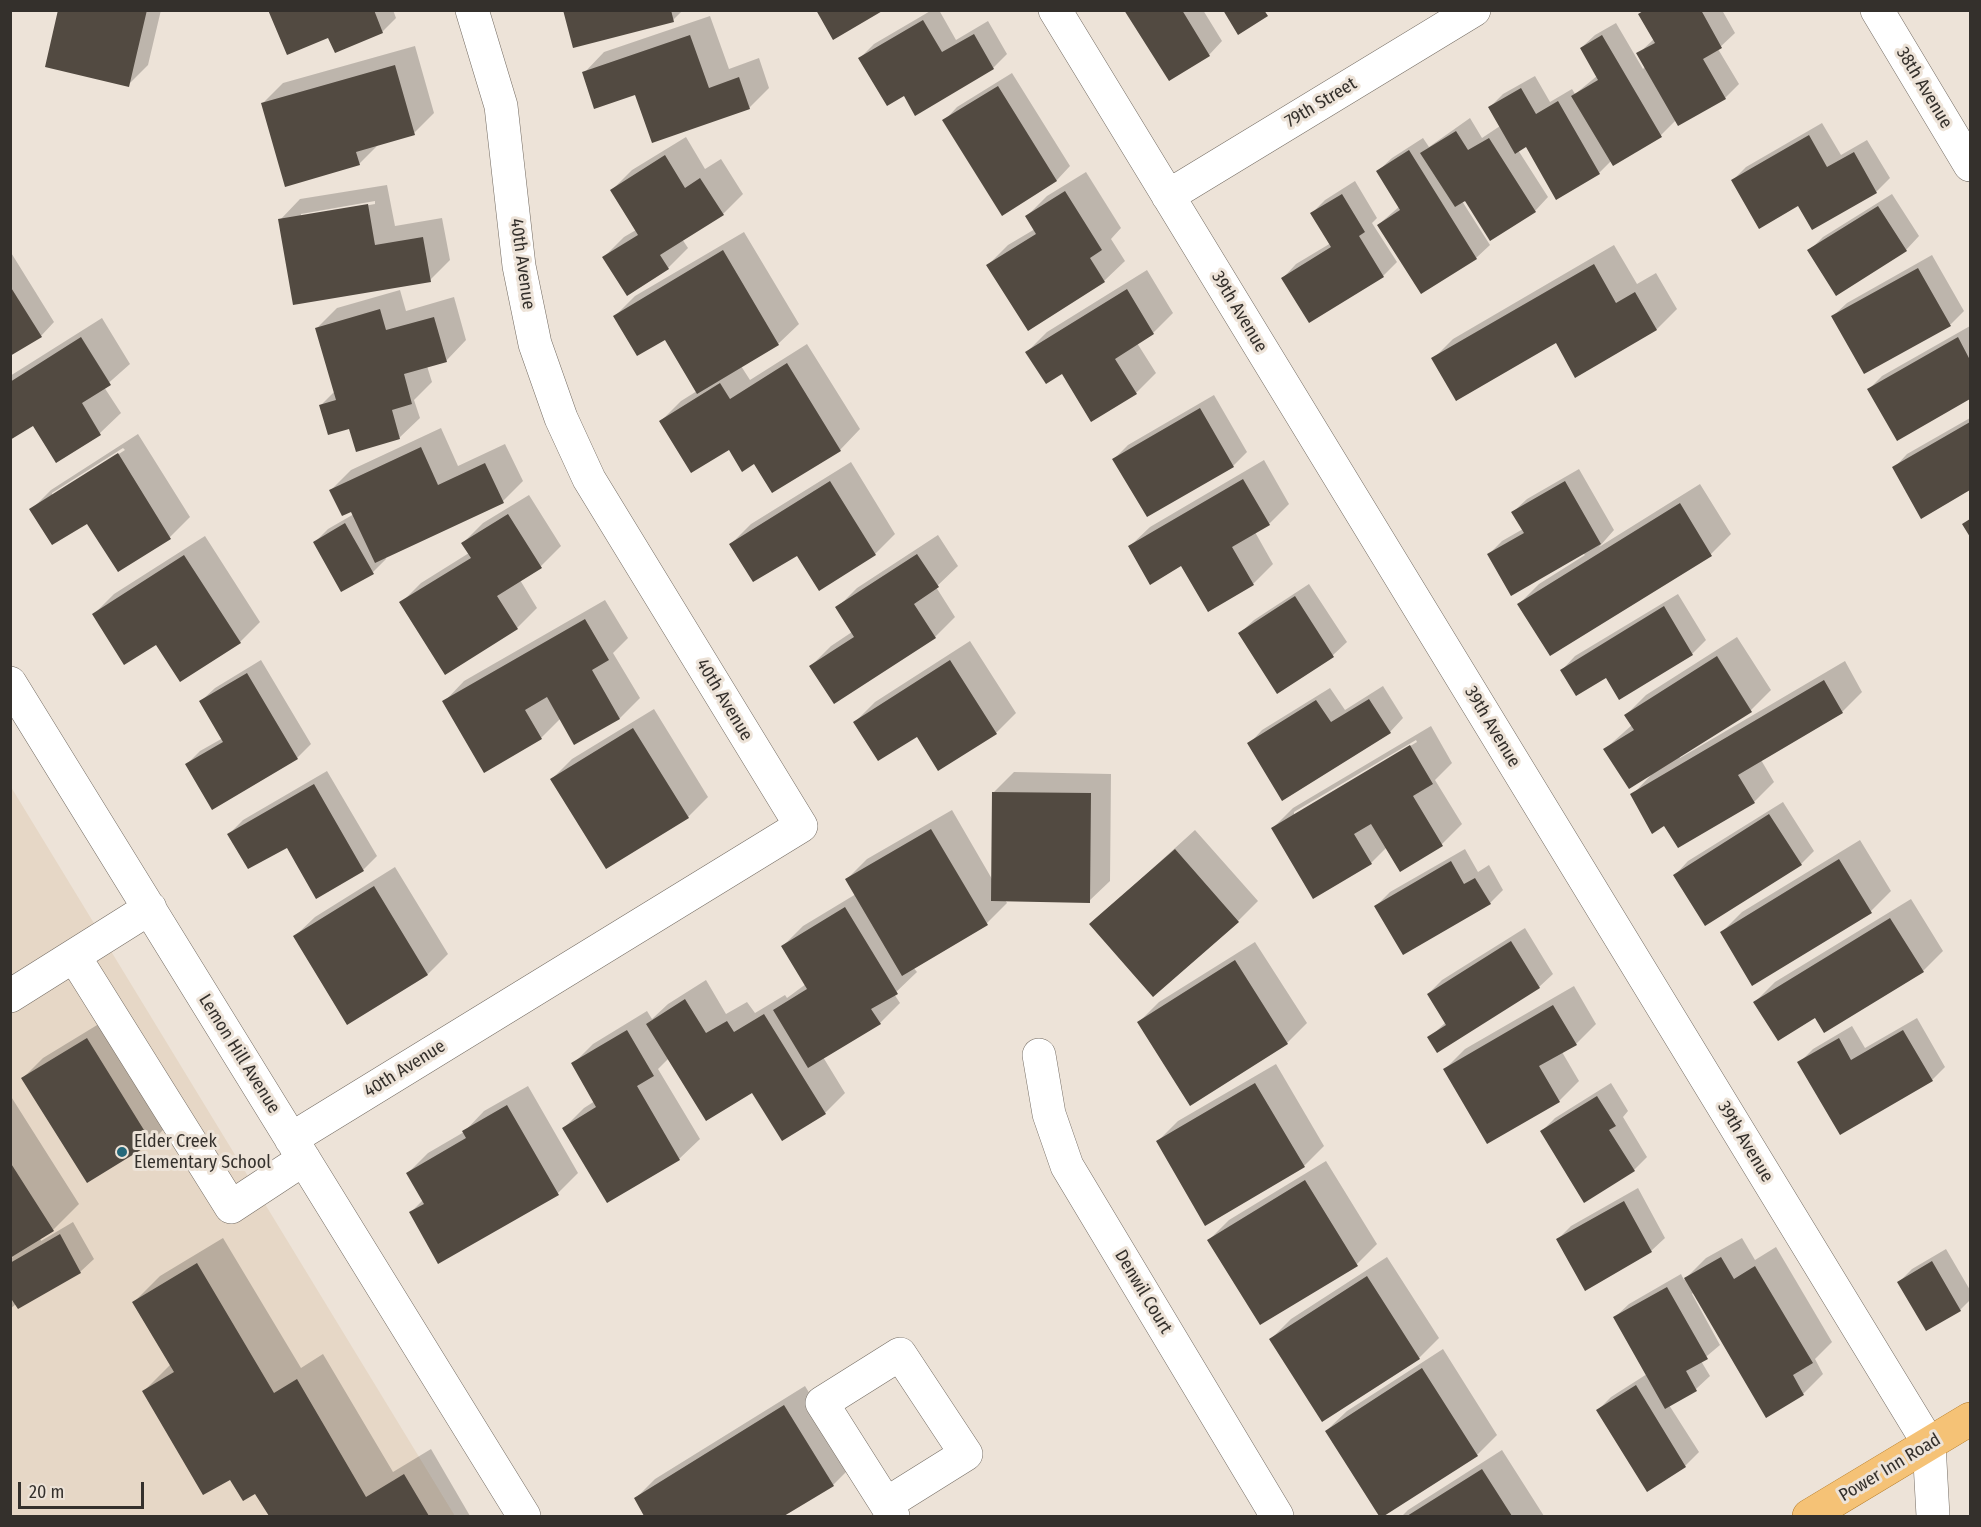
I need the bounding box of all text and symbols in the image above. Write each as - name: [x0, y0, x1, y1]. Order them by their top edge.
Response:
- street label: 38th Avenue: [1891, 44, 1957, 132]
- street label: 79th Street: [1281, 73, 1361, 133]
- street label: 40th Avenue: [505, 217, 539, 311]
- street label: 39th Avenue: [1206, 268, 1272, 356]
- street label: 40th Avenue: [691, 655, 757, 745]
- street label: 39th Avenue: [1459, 683, 1525, 771]
- street label: Lemon Hill Avenue: [194, 990, 284, 1118]
- street label: 40th Avenue: [360, 1036, 450, 1102]
- street label: 39th Avenue: [1712, 1098, 1778, 1186]
- place label: Elder Creek Elementary School: [134, 1131, 271, 1174]
- marker: Elder Creek Elementary School: [115, 1145, 129, 1159]
- street label: Denwil Court: [1110, 1246, 1176, 1338]
- street label: Power Inn Road: [1835, 1429, 1945, 1507]
- scale bar: [21, 1470, 147, 1508]
- text: 20 m: [29, 1481, 64, 1503]

